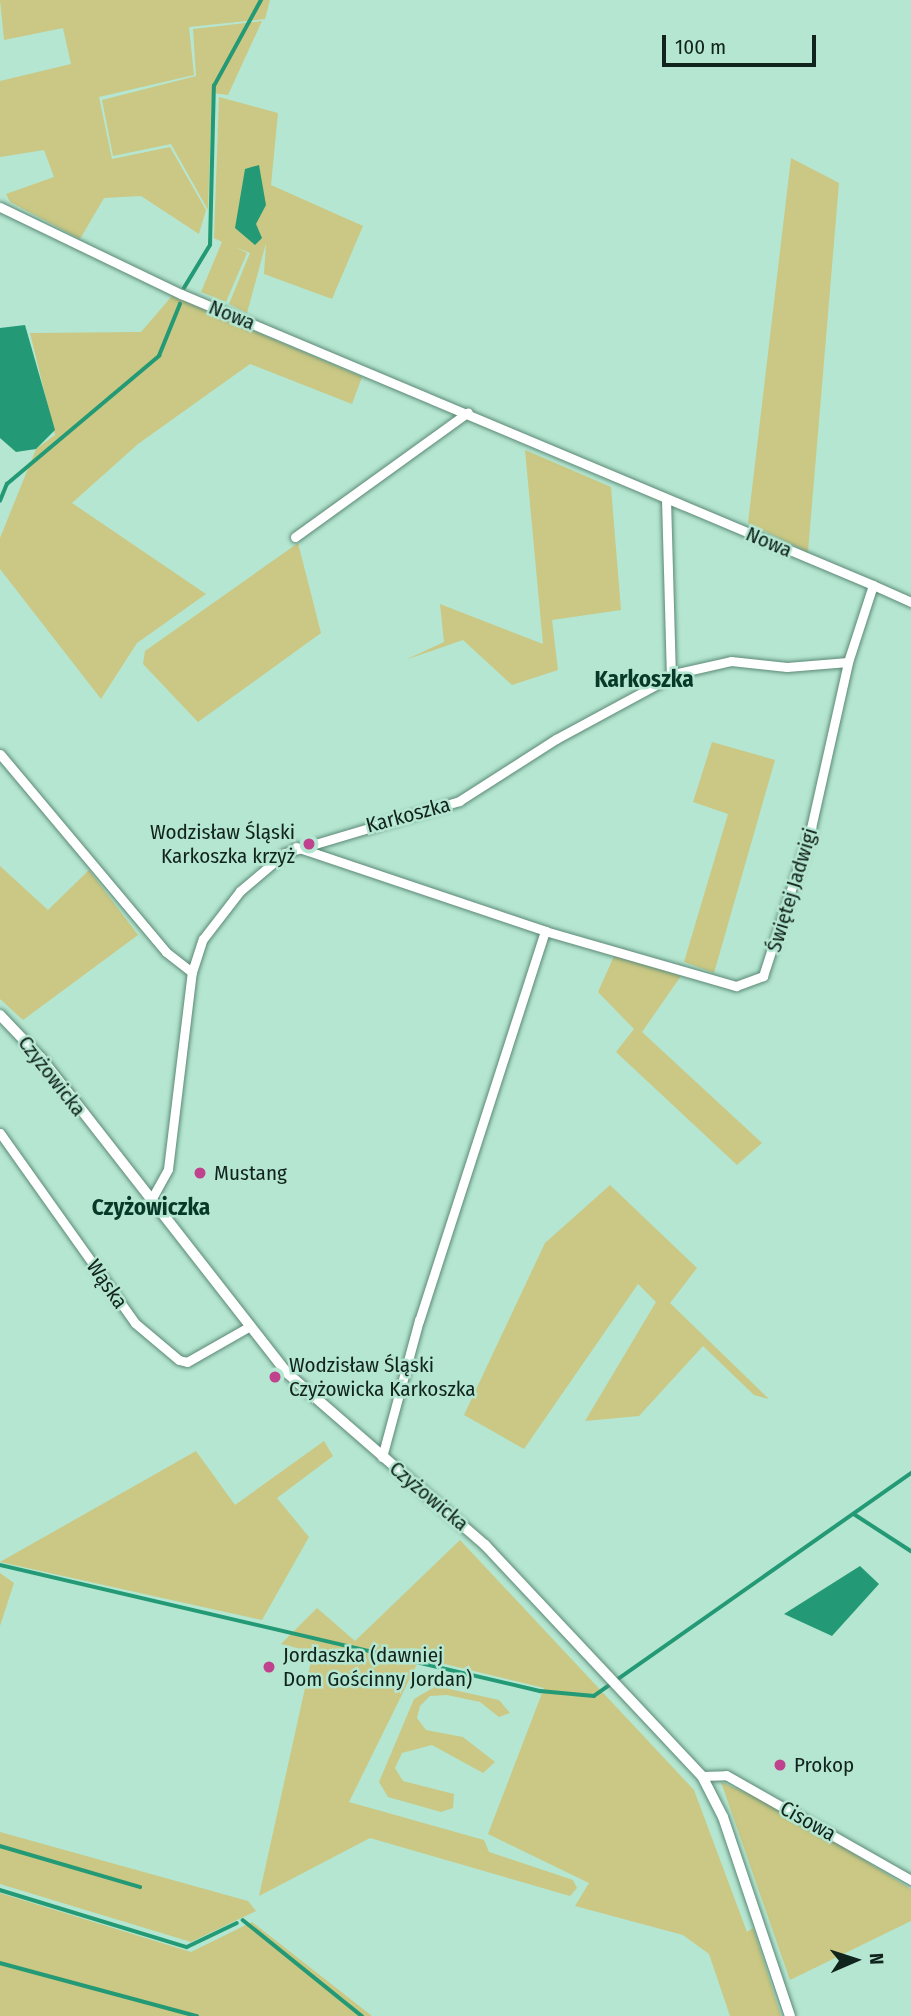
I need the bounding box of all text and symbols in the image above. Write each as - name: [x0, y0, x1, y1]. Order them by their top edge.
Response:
- scale bar: [666, 21, 820, 65]
- text: 100 m: [675, 34, 726, 60]
- street label: Nowa: [205, 294, 259, 336]
- street label: Nowa: [742, 521, 796, 563]
- district label: Karkoszka: [594, 665, 694, 693]
- street label: Karkoszka: [363, 792, 453, 838]
- place label: Wodzisław Śląski Karkoszka krzyż: [150, 819, 295, 869]
- street label: Świętej Jadwigi: [761, 825, 823, 955]
- marker: Wodzisław Śląski Karkoszka krzyż: [301, 836, 317, 852]
- street label: Czyżowicka: [13, 1031, 91, 1121]
- place label: Mustang: [214, 1160, 287, 1186]
- marker: Mustang: [192, 1165, 208, 1181]
- district label: Czyżowiczka: [92, 1193, 210, 1221]
- street label: Wąska: [81, 1255, 133, 1313]
- place label: Wodzisław Śląski Czyżowicka Karkoszka: [289, 1352, 475, 1402]
- marker: Wodzisław Śląski Czyżowicka Karkoszka: [267, 1369, 283, 1385]
- street label: Czyżowicka: [384, 1456, 474, 1536]
- place label: Jordaszka (dawniej Dom Gościnny Jordan): [283, 1642, 472, 1692]
- marker: Jordaszka (dawniej Dom Gościnny Jordan): [261, 1659, 277, 1675]
- place label: Prokop: [794, 1752, 854, 1778]
- marker: Prokop: [772, 1757, 788, 1773]
- street label: Cisowa: [776, 1795, 840, 1847]
- north arrow: [820, 1925, 890, 1995]
- text: N: [865, 1953, 888, 1965]

